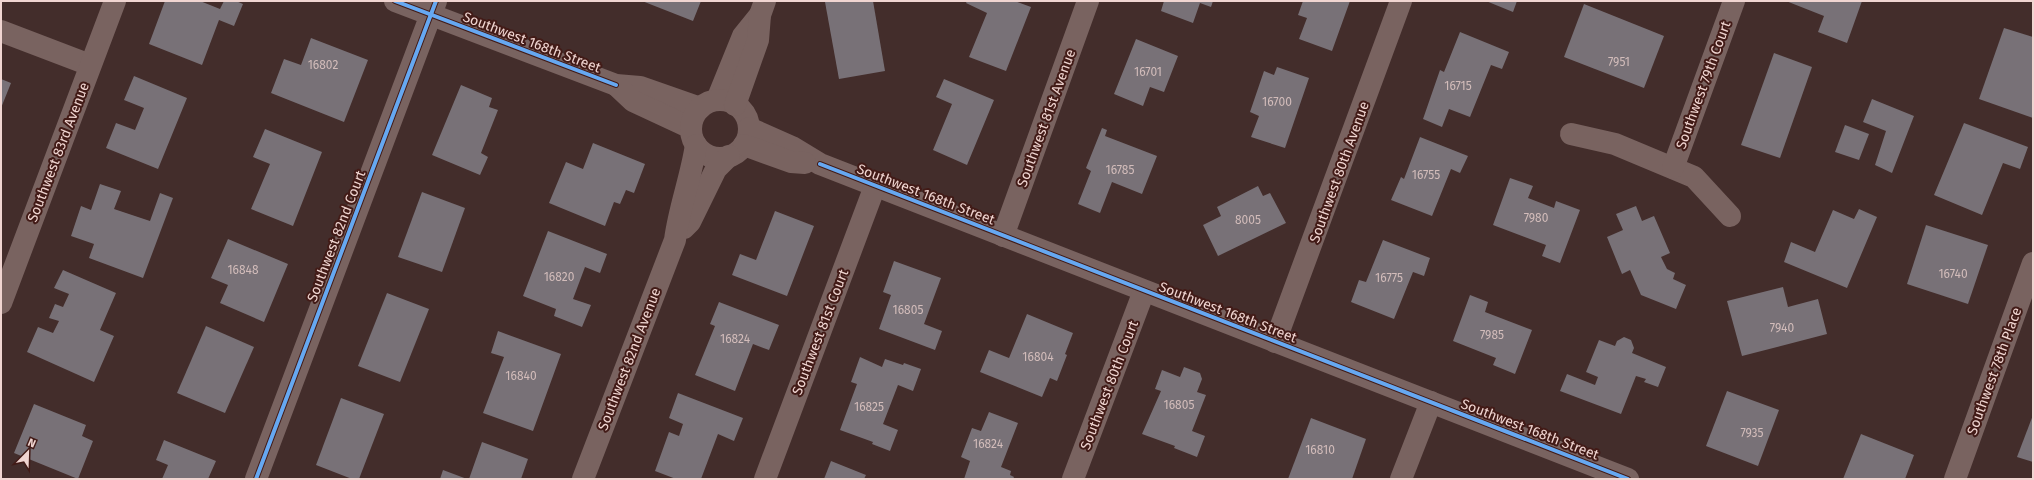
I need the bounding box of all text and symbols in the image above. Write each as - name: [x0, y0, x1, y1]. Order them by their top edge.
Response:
- street label: Southwest 168th Street: [460, 8, 604, 77]
- street label: Southwest 79th Court: [1672, 18, 1735, 151]
- street label: Southwest 81st Avenue: [1014, 47, 1079, 189]
- house number: 7951: [1608, 55, 1630, 69]
- house number: 16802: [308, 58, 338, 72]
- house number: 16701: [1134, 65, 1162, 79]
- house number: 16715: [1444, 79, 1472, 93]
- street label: Southwest 83rd Avenue: [24, 80, 93, 225]
- house number: 16700: [1262, 95, 1292, 109]
- street label: Southwest 80th Avenue: [1306, 99, 1373, 245]
- street label: Southwest 168th Street: [854, 160, 998, 229]
- house number: 16785: [1105, 163, 1135, 177]
- street label: Southwest 82nd Court: [304, 167, 370, 304]
- house number: 16755: [1412, 168, 1440, 182]
- house number: 7980: [1524, 211, 1549, 225]
- house number: 8005: [1235, 213, 1261, 227]
- house number: 16848: [227, 263, 259, 277]
- street label: Southwest 81st Court: [789, 266, 853, 397]
- house number: 16740: [1938, 267, 1968, 281]
- house number: 16820: [544, 270, 575, 284]
- house number: 16775: [1375, 271, 1403, 285]
- street label: Southwest 168th Street: [1156, 278, 1300, 347]
- street label: Southwest 82nd Avenue: [594, 285, 665, 433]
- house number: 16805: [893, 303, 923, 317]
- street label: Southwest 78th Place: [1963, 305, 2025, 437]
- street label: Southwest 80th Court: [1077, 317, 1142, 452]
- house number: 7940: [1770, 321, 1794, 335]
- house number: 7985: [1480, 328, 1504, 342]
- house number: 16824: [720, 332, 751, 346]
- house number: 16804: [1022, 350, 1054, 364]
- house number: 16840: [505, 369, 537, 383]
- street label: Southwest 168th Street: [1458, 395, 1602, 464]
- house number: 16805: [1164, 398, 1194, 412]
- house number: 16825: [854, 400, 884, 414]
- house number: 7935: [1740, 426, 1764, 440]
- north arrow: [8, 432, 48, 472]
- text: N: [26, 436, 38, 451]
- house number: 16824: [973, 437, 1004, 451]
- house number: 16810: [1305, 443, 1335, 457]

